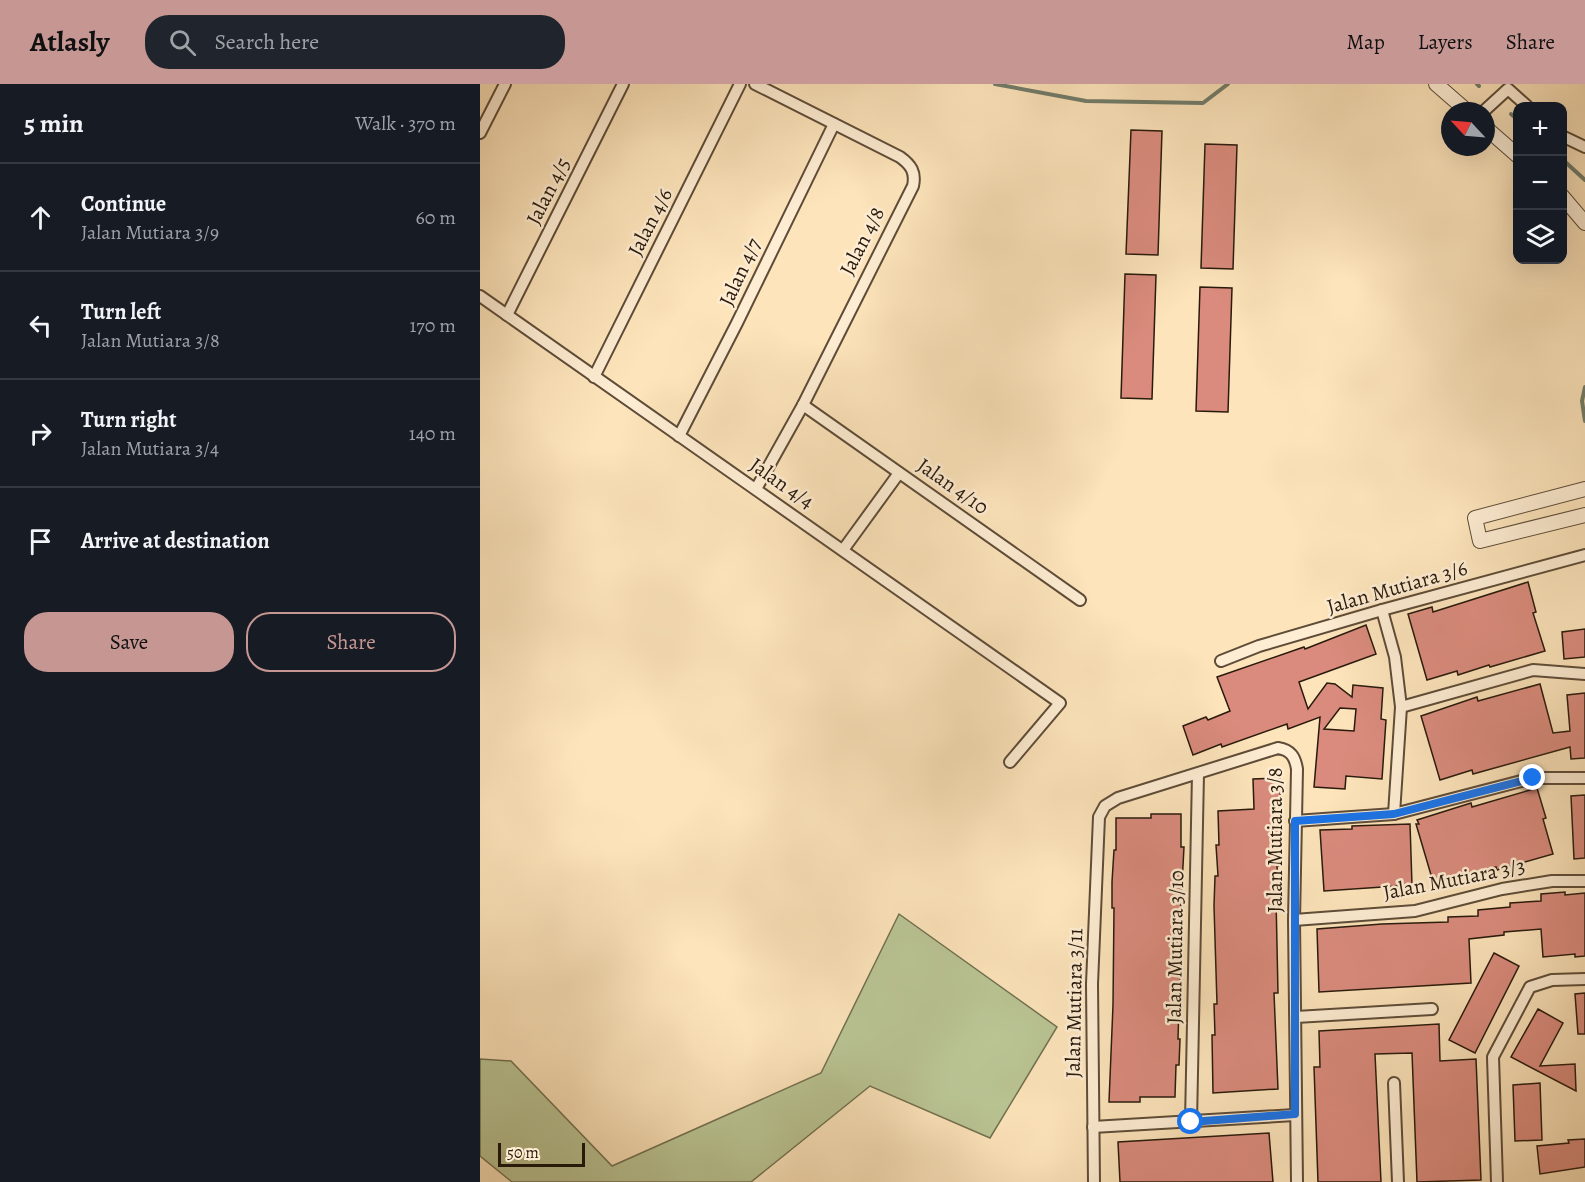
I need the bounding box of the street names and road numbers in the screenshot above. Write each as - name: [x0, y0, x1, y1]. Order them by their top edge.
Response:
- street label: Jalan 4/5: [519, 153, 577, 229]
- street label: Jalan 4/6: [621, 183, 679, 261]
- street label: Jalan 4/8: [833, 202, 891, 280]
- street label: Jalan 4/7: [712, 233, 768, 310]
- street label: Jalan 4/4: [744, 451, 820, 515]
- street label: Jalan 4/10: [912, 451, 994, 521]
- street label: Jalan Mutiara 3/6: [1323, 553, 1471, 620]
- street label: Jalan Mutiara 3/8: [1261, 767, 1289, 913]
- street label: Jalan Mutiara 3/3: [1381, 852, 1527, 906]
- street label: Jalan Mutiara 3/10: [1160, 870, 1190, 1024]
- street label: Jalan Mutiara 3/11: [1059, 928, 1089, 1078]

